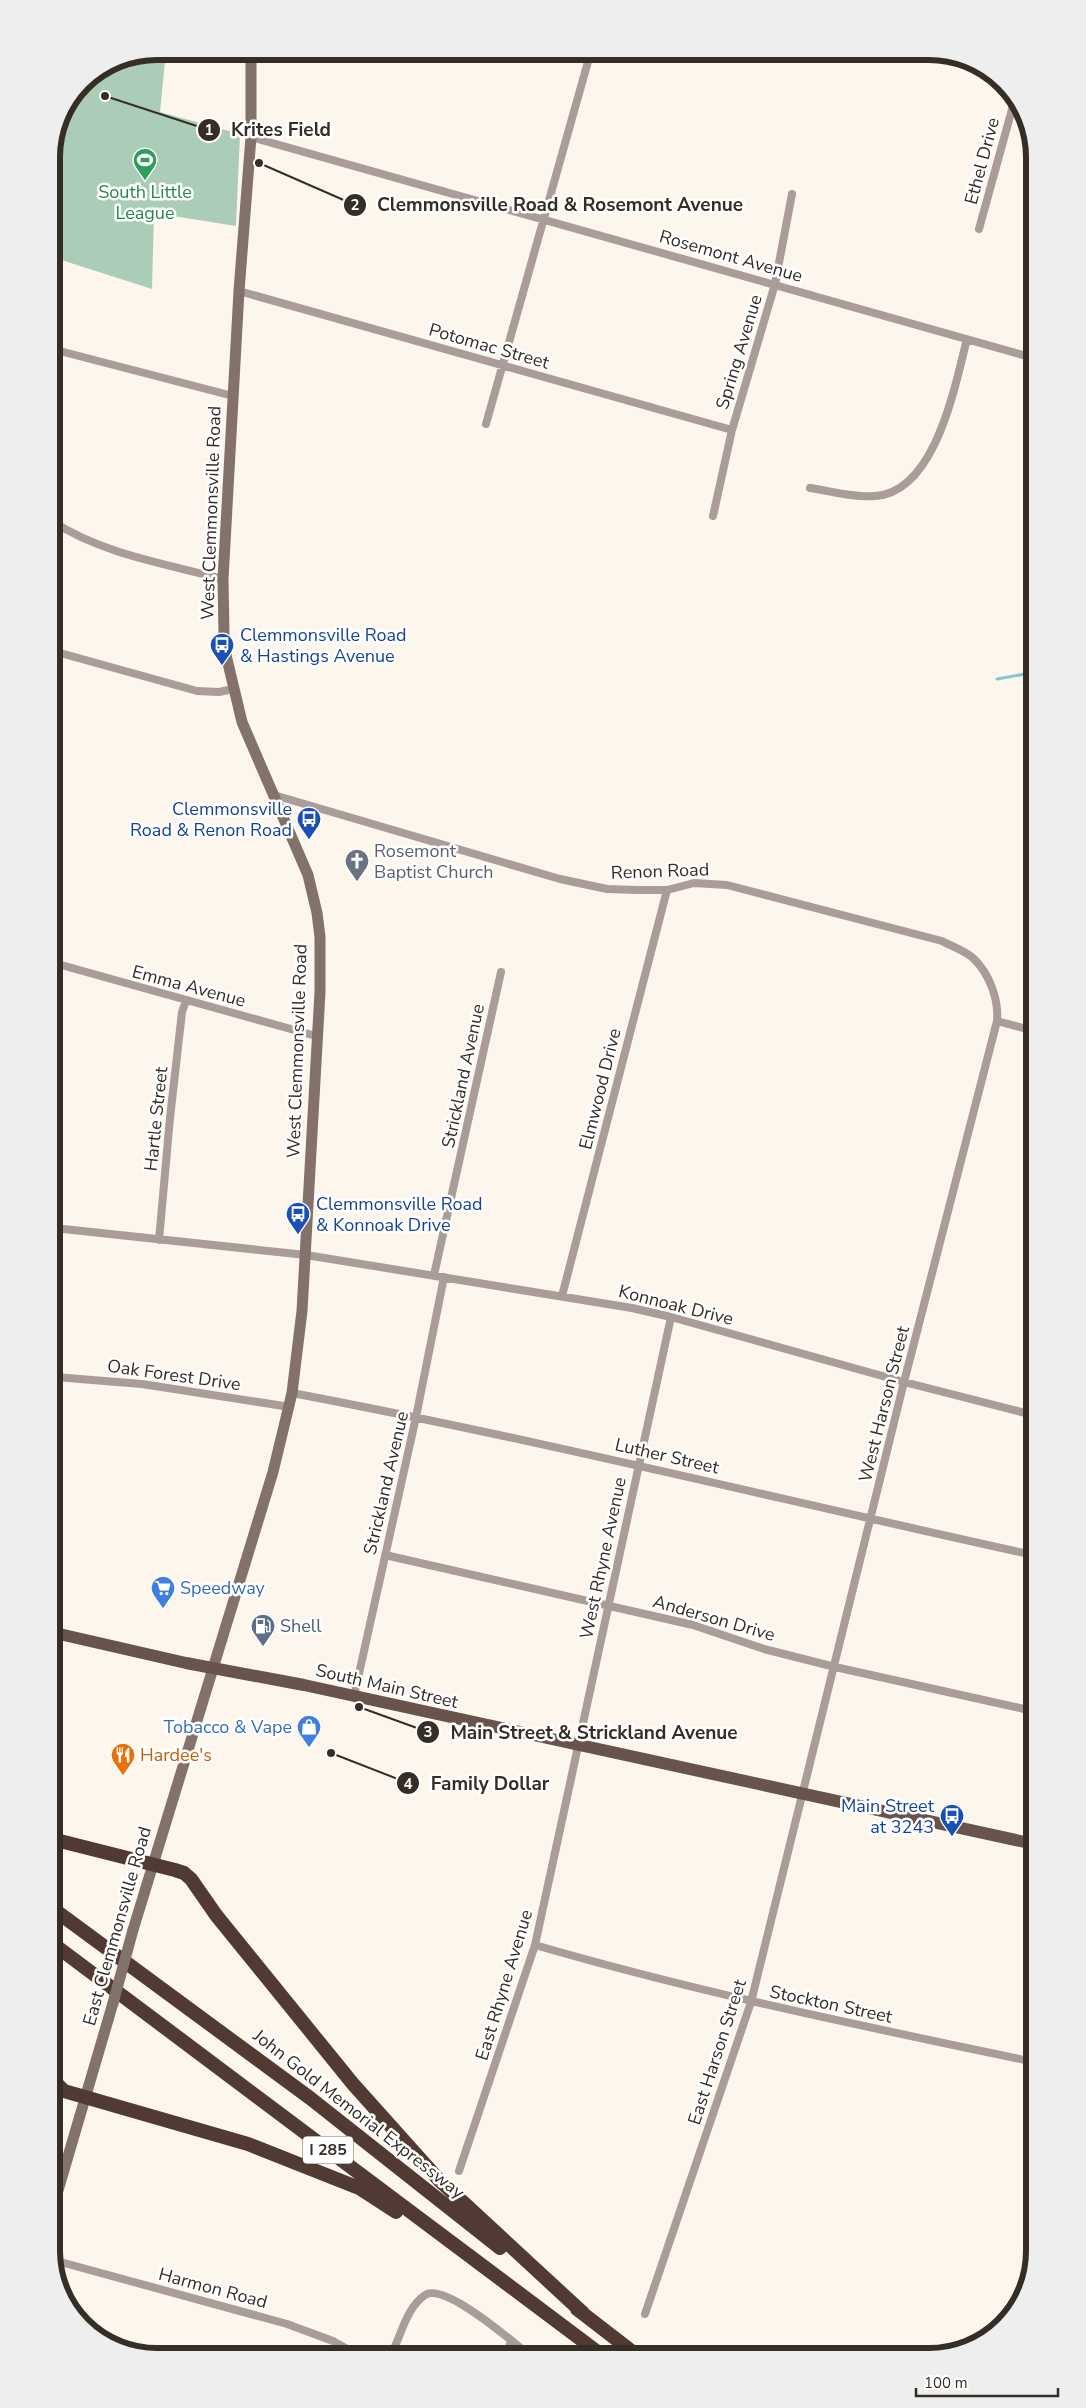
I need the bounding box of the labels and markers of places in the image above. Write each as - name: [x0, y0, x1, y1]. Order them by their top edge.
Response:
- callout: Krites Field: [196, 113, 341, 147]
- sports icon: South Little League: [132, 147, 158, 181]
- place label: South Little League: [98, 180, 192, 225]
- callout: Clemmonsville Road & Rosemont Avenue: [342, 188, 753, 222]
- place label: Clemmonsville Road & Hastings Avenue: [240, 623, 407, 668]
- bus stop icon: Clemmonsville Road & Hastings Avenue: [209, 632, 235, 666]
- place label: Clemmonsville Road & Renon Road: [130, 797, 292, 842]
- bus stop icon: Clemmonsville Road & Renon Road: [296, 806, 322, 840]
- place label: Rosemont Baptist Church: [374, 839, 493, 884]
- church icon: Rosemont Baptist Church: [344, 848, 370, 882]
- place label: Clemmonsville Road & Konnoak Drive: [316, 1192, 483, 1237]
- bus stop icon: Clemmonsville Road & Konnoak Drive: [285, 1201, 311, 1235]
- supermarket icon: Speedway: [150, 1575, 176, 1609]
- place label: Speedway: [180, 1576, 266, 1600]
- fuel station icon: Shell: [250, 1613, 276, 1647]
- place label: Shell: [280, 1614, 322, 1638]
- shop icon: Tobacco & Vape: [296, 1714, 322, 1748]
- place label: Tobacco & Vape: [163, 1715, 292, 1739]
- callout: Main Street & Strickland Avenue: [415, 1715, 747, 1749]
- restaurant icon: Hardee's: [110, 1742, 136, 1776]
- place label: Hardee's: [140, 1743, 212, 1767]
- callout: Family Dollar: [396, 1766, 559, 1800]
- place label: Main Street at 3243: [841, 1794, 935, 1839]
- bus stop icon: Main Street at 3243: [939, 1803, 965, 1837]

